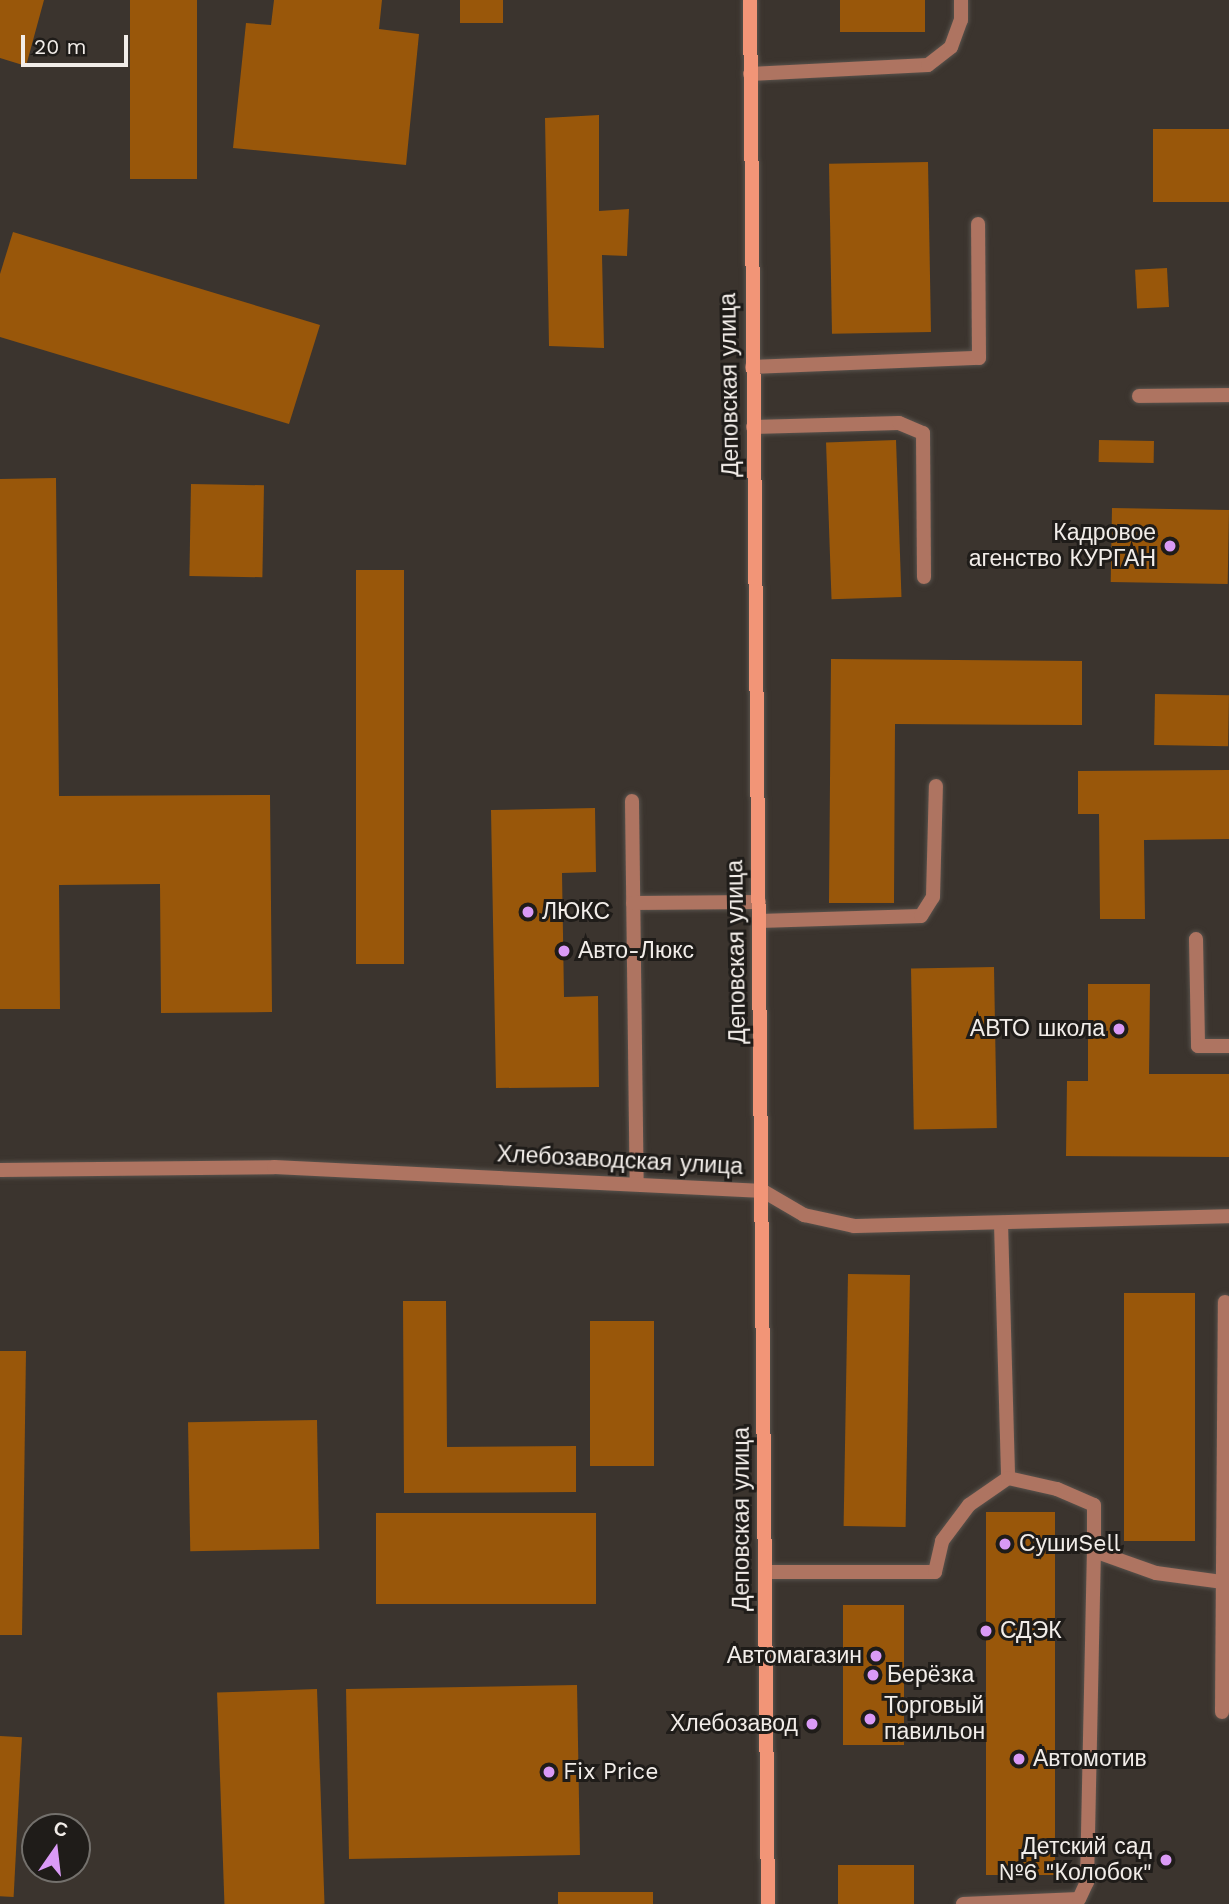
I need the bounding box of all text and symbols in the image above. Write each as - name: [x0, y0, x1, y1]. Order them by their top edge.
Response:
- scale bar: [24, 21, 131, 65]
- text: 20 m: [34, 34, 86, 59]
- street label: Деповская улица: [715, 293, 745, 477]
- place label: Кадровое агенство КУРГАН: [969, 519, 1156, 573]
- marker: Кадровое агенство КУРГАН: [1162, 538, 1178, 554]
- street label: Деповская улица: [722, 860, 752, 1044]
- place label: ЛЮКС: [542, 898, 610, 926]
- marker: ЛЮКС: [520, 904, 536, 920]
- place label: Авто-Люкс: [578, 937, 694, 965]
- marker: Авто-Люкс: [556, 943, 572, 959]
- place label: АВТО школа: [970, 1015, 1105, 1043]
- marker: АВТО школа: [1111, 1021, 1127, 1037]
- street label: Хлебозаводская улица: [496, 1141, 744, 1181]
- street label: Деповская улица: [728, 1427, 756, 1611]
- place label: СушиSell: [1019, 1530, 1120, 1558]
- marker: СушиSell: [997, 1536, 1013, 1552]
- place label: СДЭК: [1000, 1617, 1062, 1645]
- marker: СДЭК: [978, 1623, 994, 1639]
- place label: Автомагазин: [727, 1642, 862, 1670]
- marker: Автомагазин: [868, 1648, 884, 1664]
- place label: Берёзка: [887, 1661, 974, 1689]
- marker: Берёзка: [865, 1667, 881, 1683]
- place label: Торговый павильон: [884, 1692, 985, 1746]
- place label: Хлебозавод: [670, 1710, 798, 1738]
- marker: Торговый павильон: [862, 1711, 878, 1727]
- marker: Хлебозавод: [804, 1716, 820, 1732]
- place label: Автомотив: [1033, 1745, 1147, 1773]
- marker: Автомотив: [1011, 1751, 1027, 1767]
- place label: Fix Price: [563, 1758, 659, 1786]
- marker: Fix Price: [541, 1764, 557, 1780]
- north arrow: [21, 1813, 91, 1883]
- text: С: [51, 1816, 70, 1842]
- place label: Детский сад №6 "Колобок": [998, 1833, 1152, 1887]
- marker: Детский сад №6 "Колобок": [1158, 1852, 1174, 1868]

